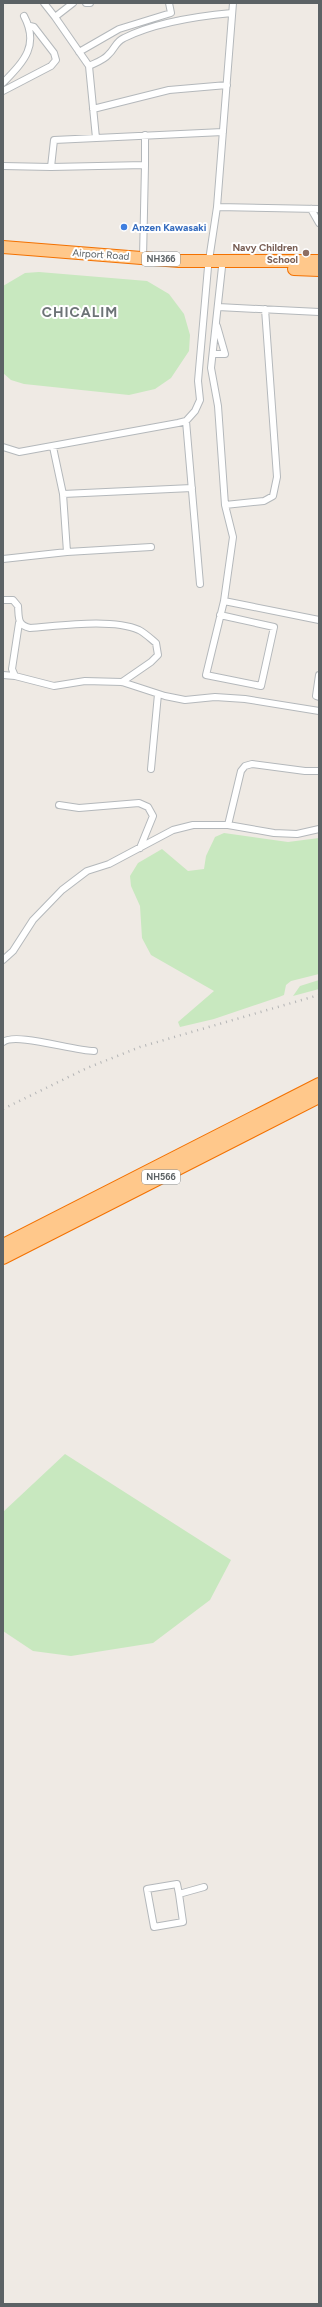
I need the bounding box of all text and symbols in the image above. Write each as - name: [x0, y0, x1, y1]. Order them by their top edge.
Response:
- place label: Anzen Kawasaki: [132, 221, 207, 234]
- marker: Anzen Kawasaki: [119, 222, 129, 232]
- place label: Navy Children School: [232, 241, 298, 266]
- street label: Airport Road: [72, 246, 130, 263]
- marker: Navy Children School: [301, 248, 311, 258]
- road number: NH366: [142, 252, 180, 266]
- district label: CHICALIM: [42, 304, 118, 321]
- road number: NH566: [142, 1170, 180, 1184]

